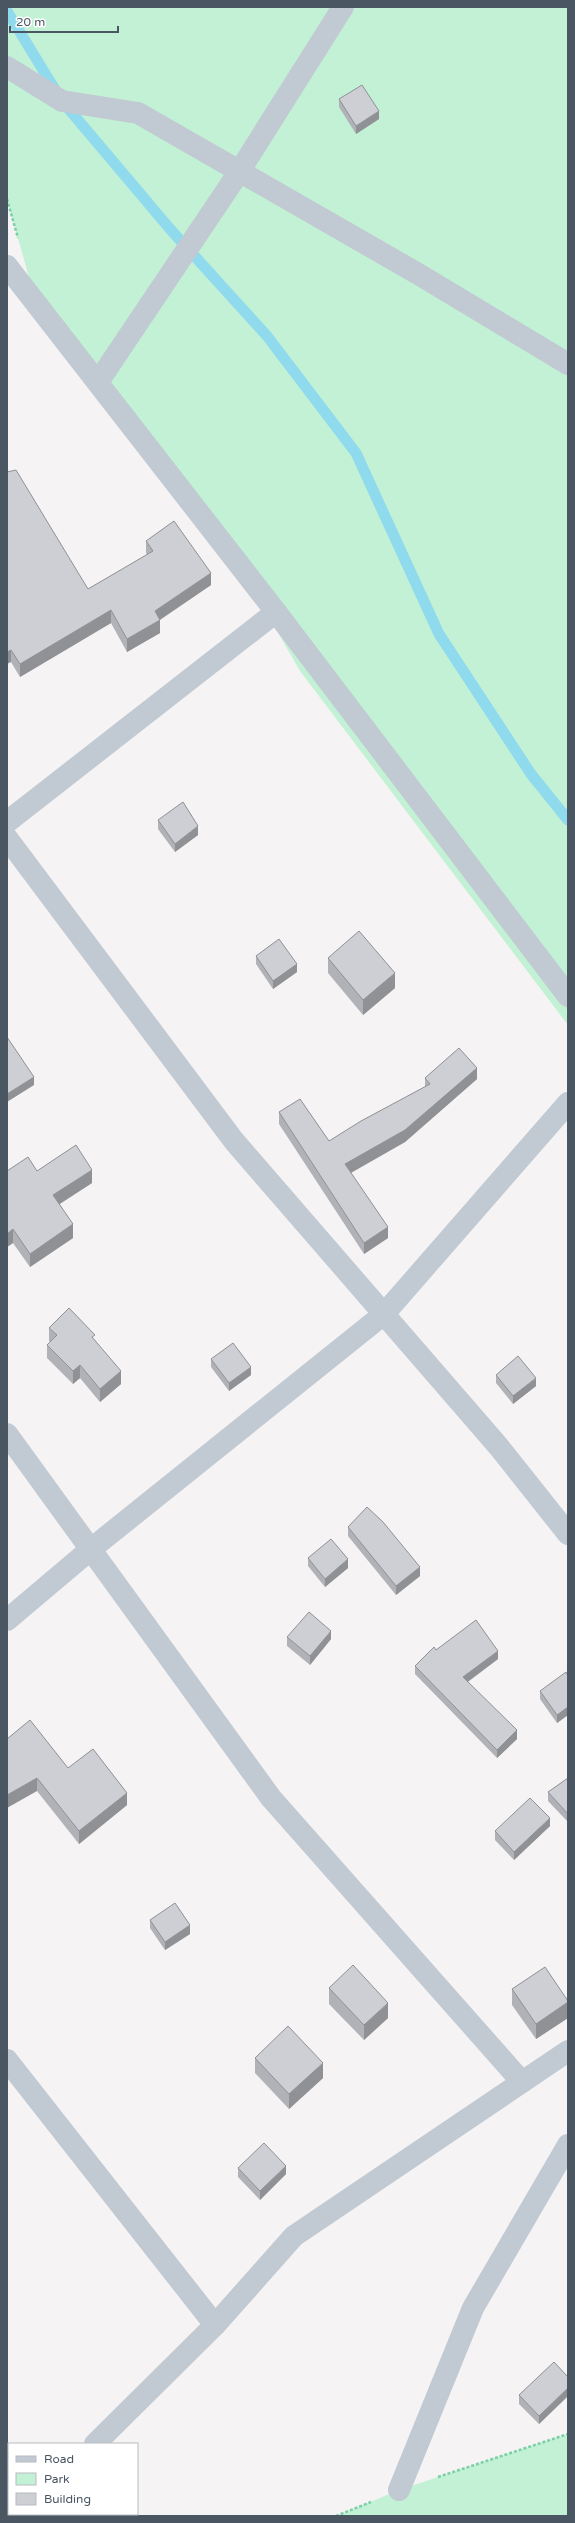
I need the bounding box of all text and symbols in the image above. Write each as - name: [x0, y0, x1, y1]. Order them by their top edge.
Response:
- scale bar: [10, 8, 118, 34]
- text: 20 m: [16, 15, 45, 29]
- legend: [8, 2443, 138, 2515]
- text: Road: [44, 2452, 74, 2466]
- text: Park: [44, 2472, 70, 2486]
- text: Building: [44, 2492, 91, 2506]

